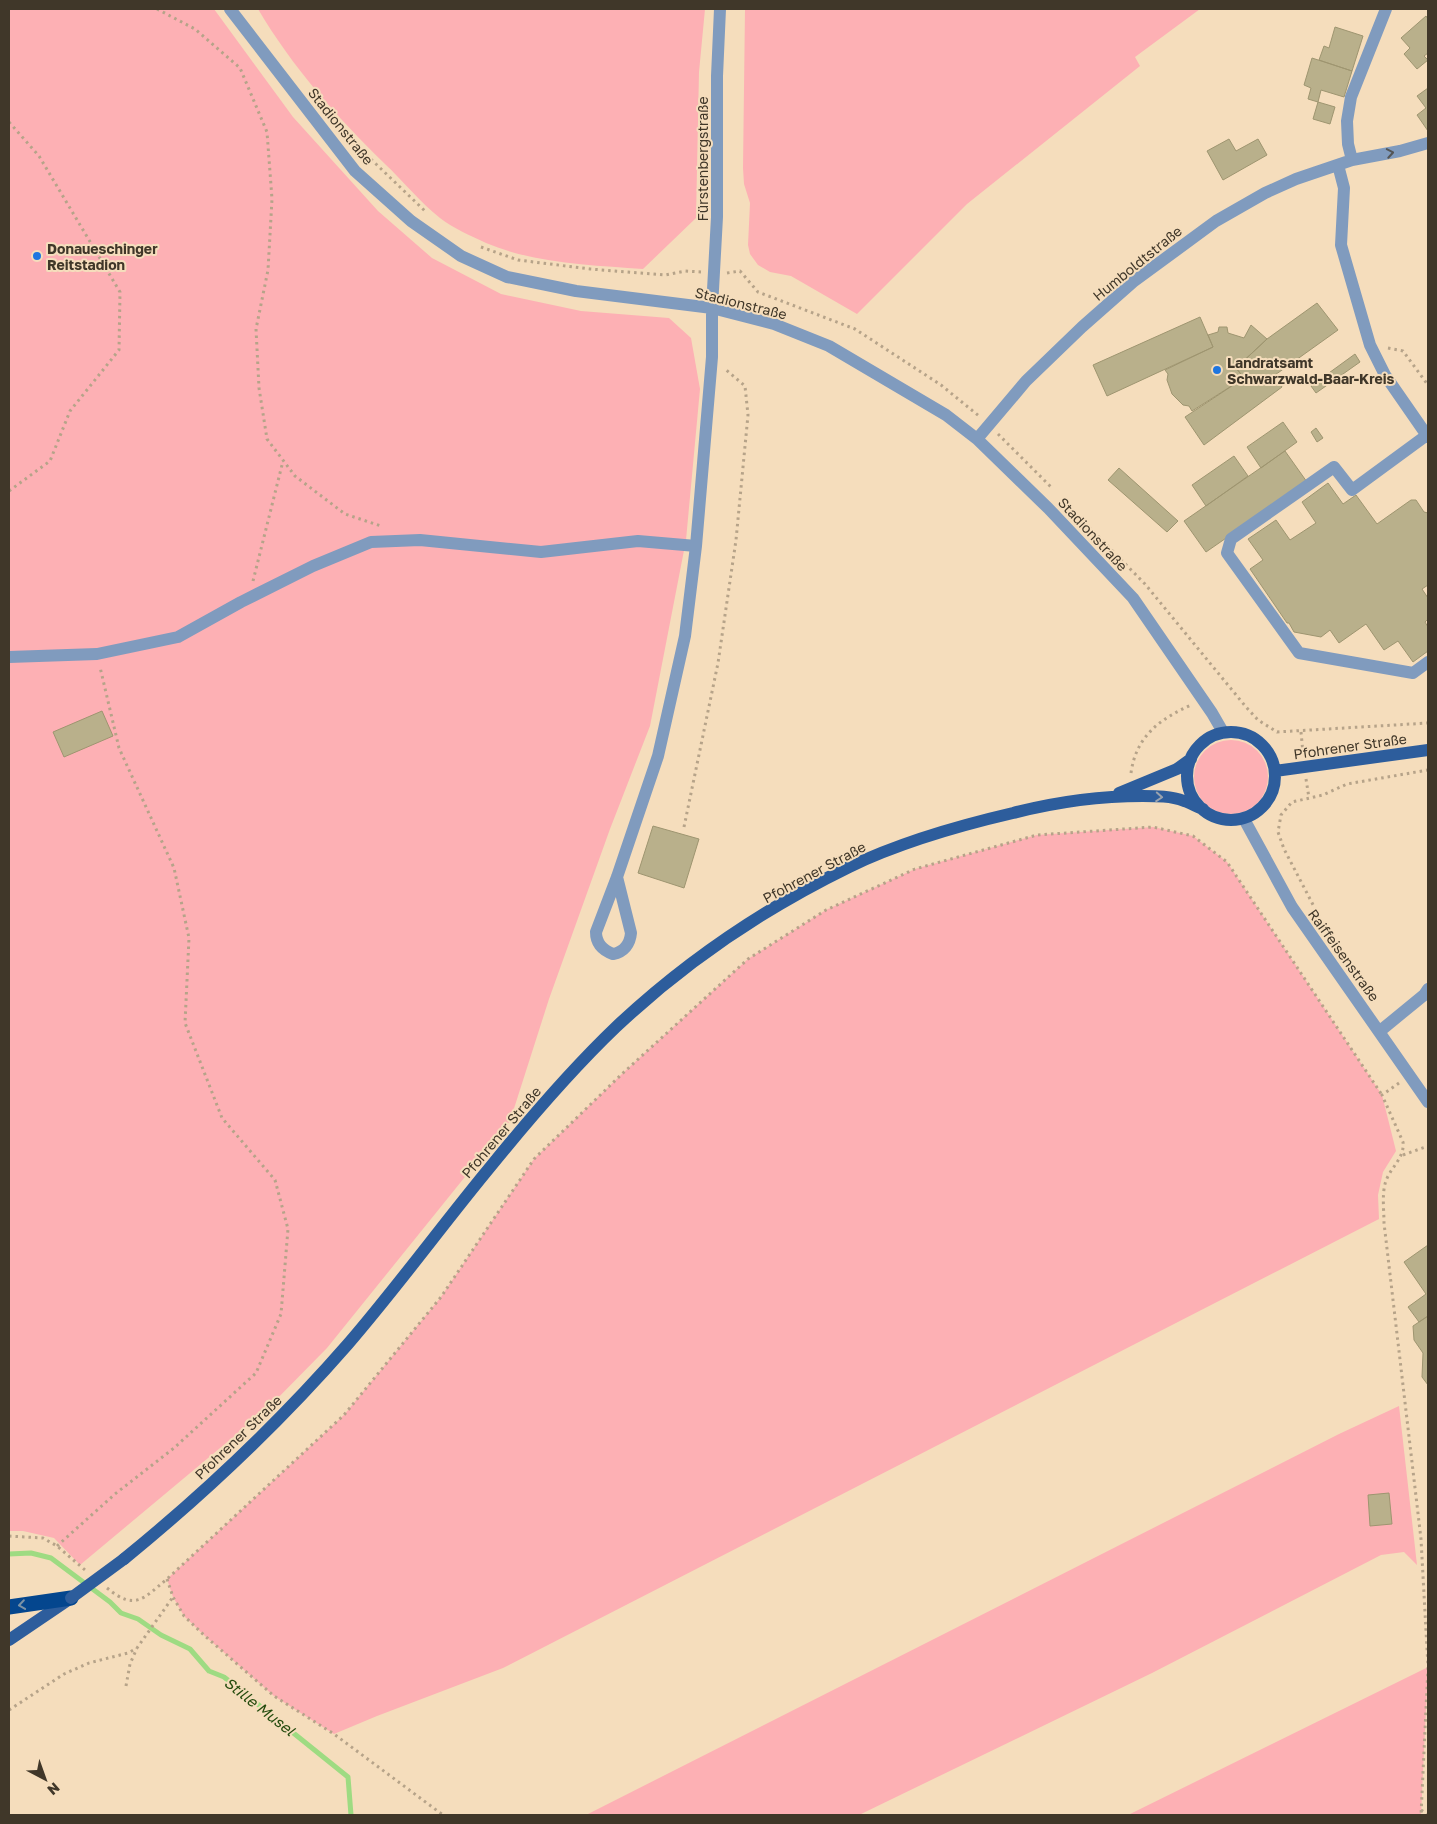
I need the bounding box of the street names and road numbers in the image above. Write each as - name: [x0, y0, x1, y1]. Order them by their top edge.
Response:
- street label: Stadionstraße: [305, 84, 377, 168]
- street label: Fürstenbergstraße: [694, 96, 711, 222]
- street label: Humboldtstraße: [1089, 222, 1185, 304]
- street label: Stadionstraße: [693, 283, 789, 323]
- street label: Stadionstraße: [1055, 494, 1131, 574]
- street label: Pfohrener Straße: [1292, 730, 1408, 762]
- street label: Pfohrener Straße: [760, 838, 868, 906]
- street label: Raiffeisenstraße: [1305, 906, 1383, 1004]
- street label: Pfohrener Straße: [458, 1083, 544, 1181]
- street label: Pfohrener Straße: [191, 1391, 285, 1483]

